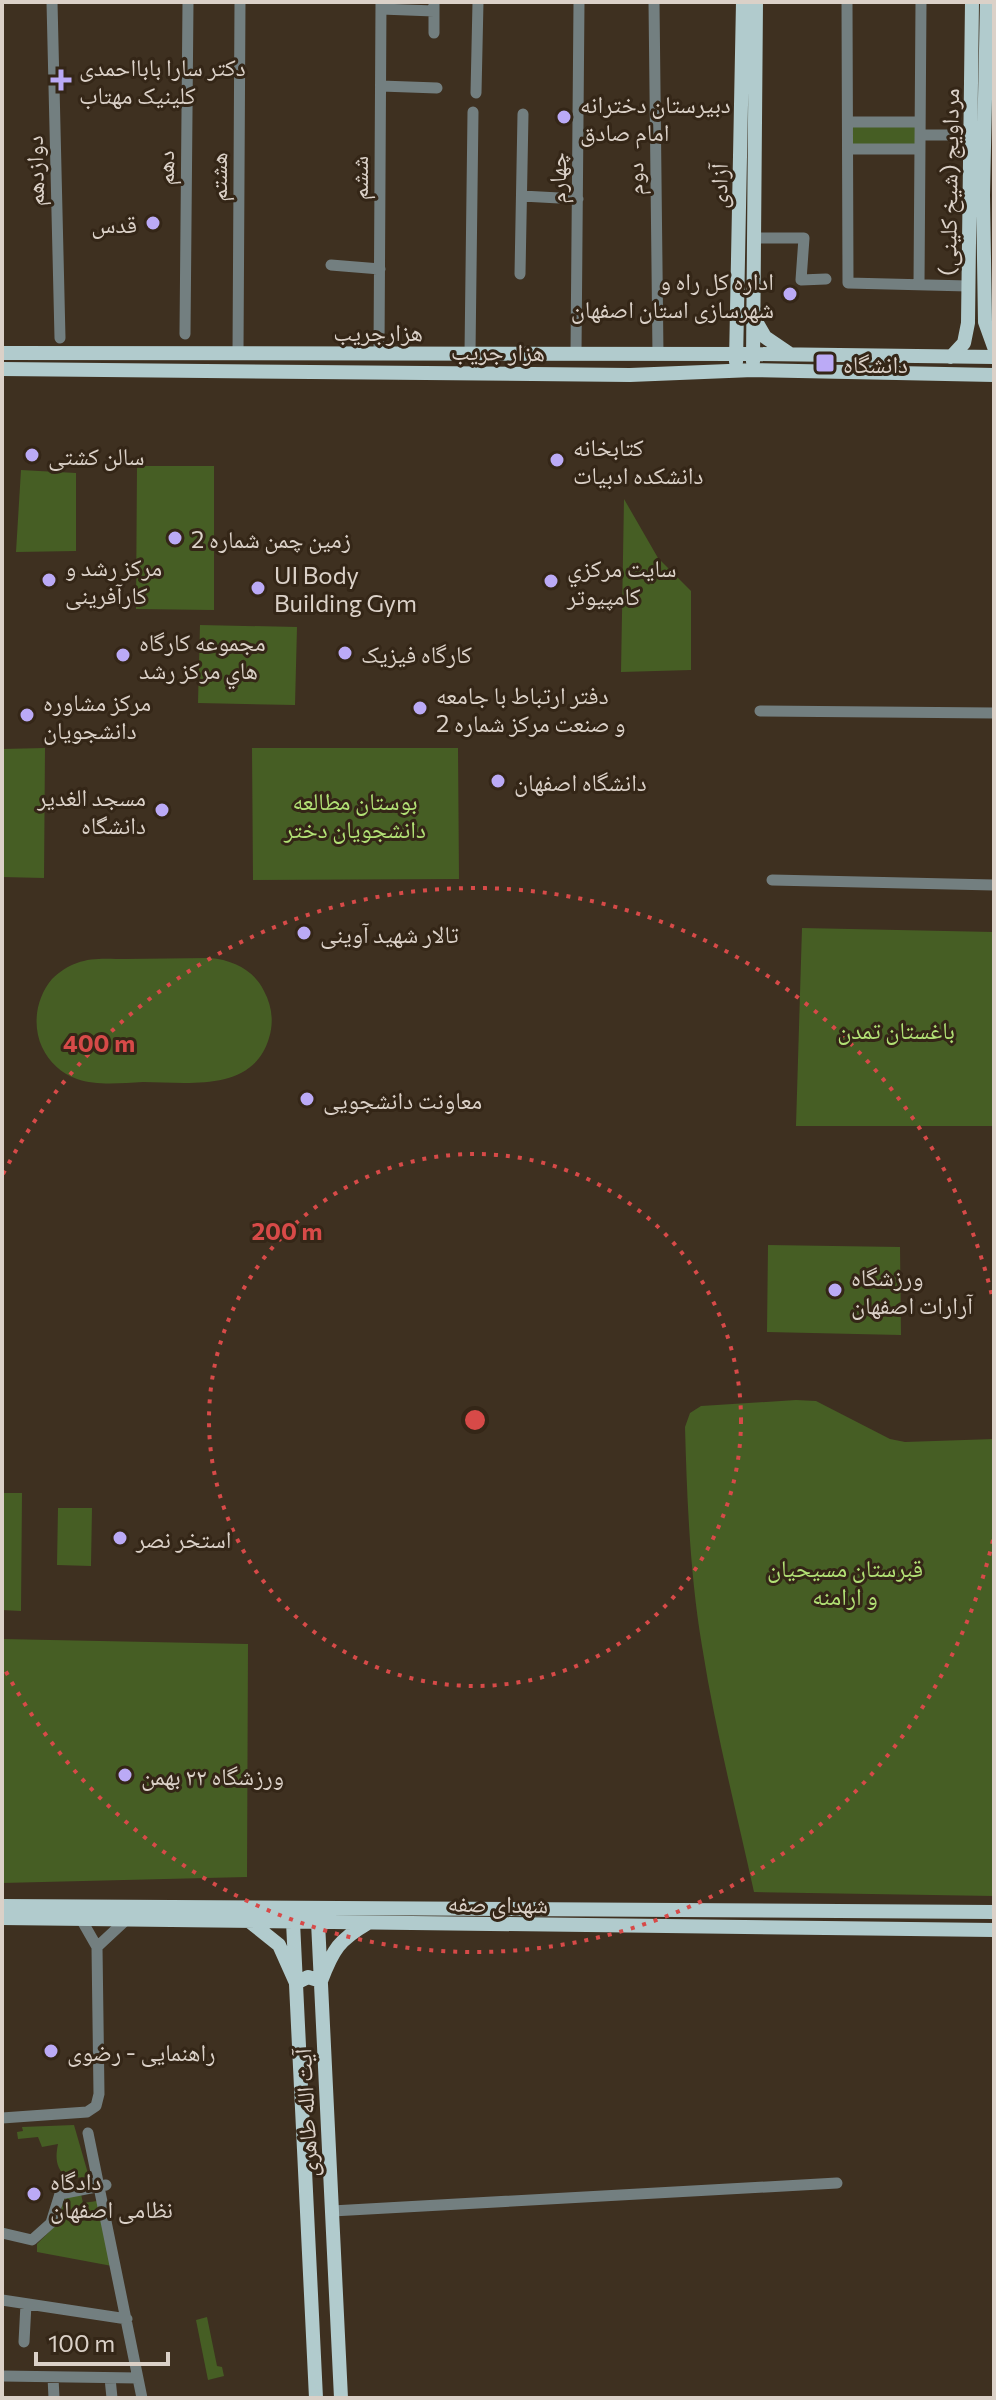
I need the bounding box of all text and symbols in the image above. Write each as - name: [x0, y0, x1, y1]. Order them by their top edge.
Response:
- place label: دکتر سارا بابااحمدی کلینیک مهتاب: [79, 52, 246, 109]
- marker: دکتر سارا بابااحمدی کلینیک مهتاب: [50, 69, 72, 91]
- street label: مرداویج (شیخ کلینی): [932, 88, 966, 276]
- place label: دبیرستان دخترانه امام صادق: [580, 89, 731, 149]
- marker: دبیرستان دخترانه امام صادق: [555, 108, 573, 126]
- street label: دوازدهم: [19, 135, 52, 207]
- street label: دهم: [150, 151, 182, 185]
- street label: هشتم: [203, 152, 235, 202]
- street label: چهارم: [542, 152, 574, 204]
- street label: ششم: [344, 156, 376, 200]
- street label: دوم: [619, 162, 652, 196]
- street label: آزادی: [703, 162, 734, 209]
- place label: قدس: [91, 209, 137, 239]
- marker: قدس: [144, 214, 162, 232]
- place label: اداره کل راه و شهرسازی استان اصفهان: [571, 266, 774, 324]
- marker: اداره کل راه و شهرسازی استان اصفهان: [781, 285, 799, 303]
- street label: هزارجریب: [333, 317, 423, 346]
- street label: هزار جریب: [451, 336, 545, 367]
- place label: دانشگاه: [843, 349, 908, 378]
- marker: دانشگاه: [814, 352, 836, 374]
- place label: کتابخانه دانشکده ادبيات: [573, 432, 703, 489]
- place label: سالن کشتی: [48, 441, 145, 471]
- marker: سالن کشتی: [23, 446, 41, 464]
- marker: کتابخانه دانشکده ادبيات: [548, 451, 566, 469]
- place label: زمین چمن شماره 2: [191, 524, 351, 554]
- marker: زمین چمن شماره 2: [166, 529, 184, 547]
- place label: مرکز رشد و کارآفرینی: [65, 552, 162, 610]
- place label: سايت مرکزي کامپيوتر: [566, 553, 676, 611]
- place label: UI Body Building Gym: [274, 560, 417, 617]
- marker: مرکز رشد و کارآفرینی: [40, 571, 58, 589]
- marker: سايت مرکزي کامپيوتر: [542, 572, 560, 590]
- marker: UI Body Building Gym: [249, 579, 267, 597]
- place label: مجموعه کارگاه هاي مرکز رشد: [139, 627, 266, 690]
- place label: کارگاه فیزیک: [361, 639, 472, 668]
- marker: کارگاه فیزیک: [336, 644, 354, 662]
- marker: مجموعه کارگاه هاي مرکز رشد: [114, 646, 132, 664]
- place label: دفتر ارتباط با جامعه و صنعت مرکز شماره 2: [436, 680, 625, 737]
- place label: مرکز مشاوره دانشجویان: [43, 687, 151, 745]
- marker: دفتر ارتباط با جامعه و صنعت مرکز شماره 2: [411, 699, 429, 717]
- marker: مرکز مشاوره دانشجویان: [18, 706, 36, 724]
- place label: دانشگاه اصفهان: [514, 767, 647, 797]
- marker: دانشگاه اصفهان: [489, 772, 507, 790]
- place label: مسجد الغدیر دانشگاه: [36, 782, 146, 839]
- park label: بوستان مطالعه دانشجویان دختر: [283, 786, 426, 844]
- marker: مسجد الغدیر دانشگاه: [153, 801, 171, 819]
- place label: تالار شهید آوینی: [320, 919, 459, 949]
- marker: تالار شهید آوینی: [295, 924, 313, 942]
- park label: باغستان تمدن: [837, 1015, 955, 1045]
- text: 400 m: [63, 1028, 135, 1057]
- place label: معاونت دانشجویی: [323, 1085, 482, 1115]
- marker: معاونت دانشجویی: [298, 1090, 316, 1108]
- text: 200 m: [252, 1216, 322, 1245]
- place label: ورزشگاه آرارات اصفهان: [851, 1262, 974, 1320]
- marker: ورزشگاه آرارات اصفهان: [826, 1281, 844, 1299]
- centre of rings: [461, 1406, 489, 1434]
- place label: استخر نصر: [135, 1524, 231, 1553]
- marker: استخر نصر: [111, 1529, 129, 1547]
- park label: قبرستان مسیحیان و ارامنه: [767, 1553, 923, 1610]
- place label: ورزشگاه ۲۲ بهمن: [141, 1761, 284, 1791]
- marker: ورزشگاه ۲۲ بهمن: [116, 1766, 134, 1784]
- street label: شهدای صفه: [448, 1888, 548, 1919]
- place label: راهنمایی - رضوی: [67, 2037, 215, 2067]
- marker: راهنمایی - رضوی: [42, 2042, 60, 2060]
- street label: آیت الله طاهری: [287, 2047, 324, 2178]
- place label: دادگاه نظامی اصفهان: [50, 2166, 173, 2224]
- marker: دادگاه نظامی اصفهان: [25, 2185, 43, 2203]
- scale bar: [36, 2316, 168, 2366]
- text: 100 m: [48, 2328, 115, 2357]

